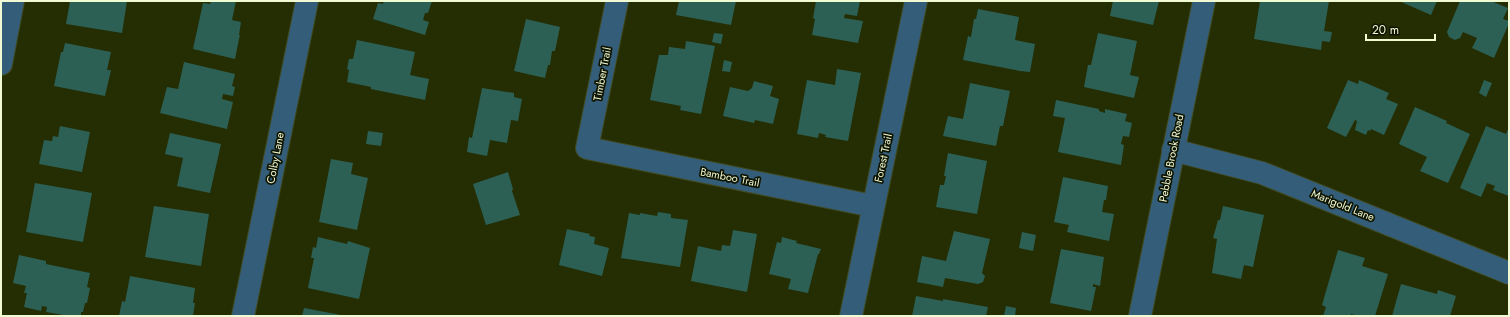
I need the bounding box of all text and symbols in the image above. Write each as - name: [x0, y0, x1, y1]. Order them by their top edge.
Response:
- scale bar: [1366, 16, 1435, 42]
- text: 20 m: [1372, 21, 1399, 39]
- street label: Timber Trail: [589, 46, 615, 102]
- street label: Pebble Brook Road: [1155, 113, 1187, 203]
- street label: Colby Lane: [262, 131, 288, 185]
- street label: Forest Trail: [870, 132, 896, 184]
- street label: Bamboo Trail: [699, 163, 761, 191]
- street label: Marigold Lane: [1309, 185, 1377, 225]

